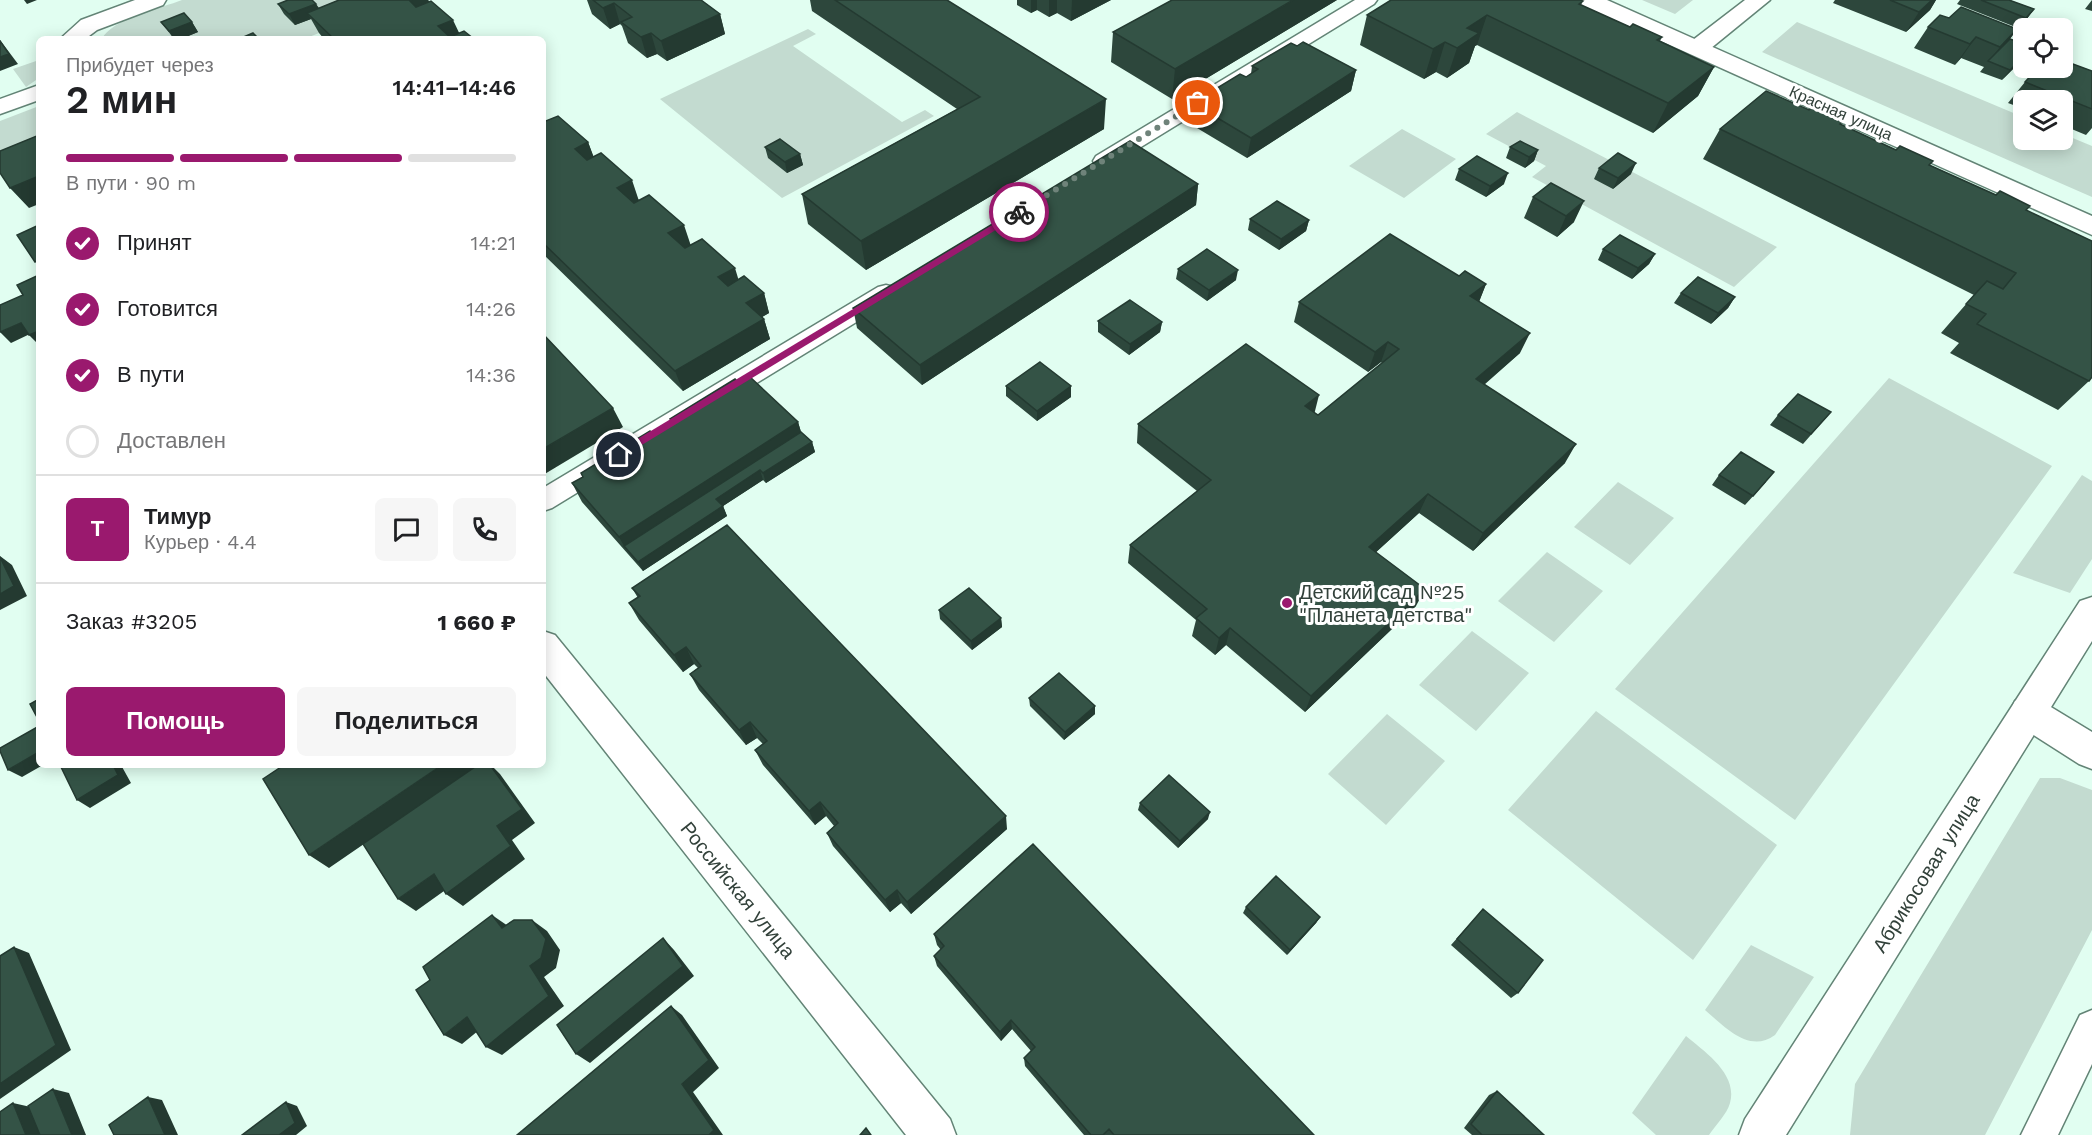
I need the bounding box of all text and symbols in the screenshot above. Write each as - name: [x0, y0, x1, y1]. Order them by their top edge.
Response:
- map controls: [2013, 18, 2073, 150]
- button: locate: [2013, 18, 2073, 78]
- text: Прибудет через: [66, 53, 214, 77]
- text: 14:41–14:46: [393, 75, 516, 100]
- text: 2 мин: [66, 77, 177, 122]
- pin: [1172, 77, 1223, 128]
- street label: Красная улица: [1786, 82, 1896, 144]
- icon: bag: [1181, 86, 1214, 119]
- button: layers: [2013, 90, 2073, 150]
- text: В пути · 90 m: [66, 171, 196, 195]
- courier: [989, 182, 1049, 242]
- icon: bike: [1003, 196, 1036, 229]
- icon: check: [66, 227, 99, 260]
- text: Принят: [117, 230, 191, 255]
- text: 14:21: [471, 231, 516, 255]
- icon: check: [66, 293, 99, 326]
- text: Готовится: [117, 296, 218, 321]
- text: 14:26: [466, 297, 516, 321]
- icon: check: [66, 359, 99, 392]
- text: В пути: [117, 362, 184, 387]
- text: 14:36: [466, 363, 516, 387]
- text: Доставлен: [117, 428, 226, 453]
- pin: [593, 429, 644, 480]
- icon: home: [602, 438, 635, 471]
- button: chat: [375, 498, 438, 561]
- button: phone: [453, 498, 516, 561]
- text: Тимур: [144, 504, 212, 529]
- text: Т: [91, 516, 104, 541]
- text: Курьер · 4.4: [144, 530, 257, 554]
- place label: Детский сад №25 "Планета детства": [1299, 580, 1472, 627]
- marker: Детский сад №25 "Планета детства": [1280, 596, 1294, 610]
- text: Заказ #3205: [66, 609, 197, 634]
- text: 1 660 ₽: [438, 610, 516, 635]
- button: Помощь: [66, 687, 285, 756]
- button: Поделиться: [297, 687, 516, 756]
- street label: Абрикосовая улица: [1867, 788, 1985, 957]
- street label: Российская улица: [676, 817, 801, 964]

